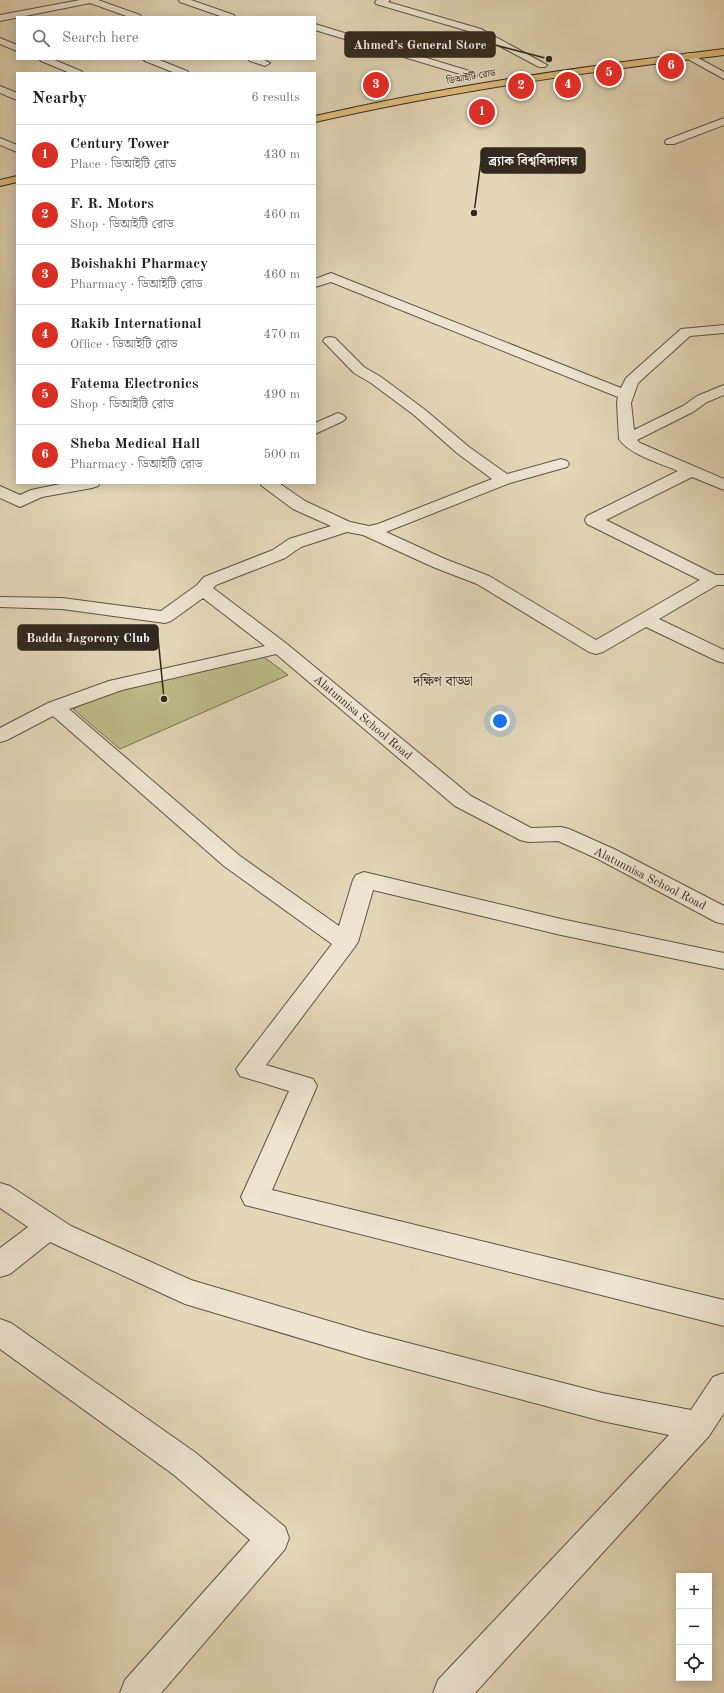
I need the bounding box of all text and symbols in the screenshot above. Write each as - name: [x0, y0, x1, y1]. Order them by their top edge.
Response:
- search box: [16, 16, 316, 60]
- icon: search: [30, 27, 52, 49]
- text: Search here: [62, 31, 139, 46]
- callout: Ahmed’s General Store: [345, 32, 495, 57]
- text: Ahmed’s General Store: [353, 39, 487, 52]
- pin: 6: [658, 51, 684, 81]
- pin: 5: [596, 58, 622, 88]
- street label: ডিআইটি রোড: [445, 67, 497, 86]
- pin: 3: [363, 70, 389, 100]
- pin: 4: [555, 70, 581, 100]
- pin: 2: [508, 71, 534, 101]
- text: Nearby: [32, 90, 87, 107]
- text: 6 results: [251, 91, 300, 104]
- pin: 1: [469, 97, 495, 127]
- text: Century Tower: [70, 137, 169, 152]
- text: 1: [41, 148, 49, 161]
- text: 430 m: [263, 148, 300, 161]
- callout: ব্র্যাক বিশ্ববিদ্যালয়: [481, 148, 585, 173]
- text: ব্র্যাক বিশ্ববিদ্যালয়: [488, 153, 578, 168]
- text: Place · ডিআইটি রোড: [70, 158, 176, 171]
- text: F. R. Motors: [70, 197, 154, 212]
- text: 2: [41, 208, 49, 221]
- text: 460 m: [263, 208, 300, 221]
- text: Shop · ডিআইটি রোড: [70, 218, 174, 231]
- text: Boishakhi Pharmacy: [70, 257, 208, 272]
- text: 3: [41, 268, 49, 281]
- text: 460 m: [263, 268, 300, 281]
- text: Pharmacy · ডিআইটি রোড: [70, 278, 203, 291]
- text: Rakib International: [70, 317, 202, 332]
- text: 4: [41, 328, 49, 341]
- text: 470 m: [263, 328, 300, 341]
- text: Office · ডিআইটি রোড: [70, 338, 177, 351]
- text: Fatema Electronics: [70, 377, 198, 392]
- text: 5: [41, 388, 49, 401]
- text: 490 m: [263, 388, 300, 401]
- text: Shop · ডিআইটি রোড: [70, 398, 174, 411]
- text: Sheba Medical Hall: [70, 437, 200, 452]
- text: 6: [41, 448, 49, 461]
- text: 500 m: [263, 448, 300, 461]
- text: Pharmacy · ডিআইটি রোড: [70, 458, 203, 471]
- callout: Badda Jagorony Club: [18, 625, 158, 650]
- text: Badda Jagorony Club: [26, 632, 150, 645]
- street label: Alatunnisa School Road: [311, 673, 414, 762]
- district label: দক্ষিণ বাড্ডা: [412, 673, 473, 689]
- your location: [490, 711, 510, 731]
- street label: Alatunnisa School Road: [592, 845, 708, 912]
- map controls: [676, 1573, 712, 1681]
- button: +: [676, 1573, 712, 1609]
- button: −: [676, 1609, 712, 1645]
- button: locate: [676, 1645, 712, 1681]

